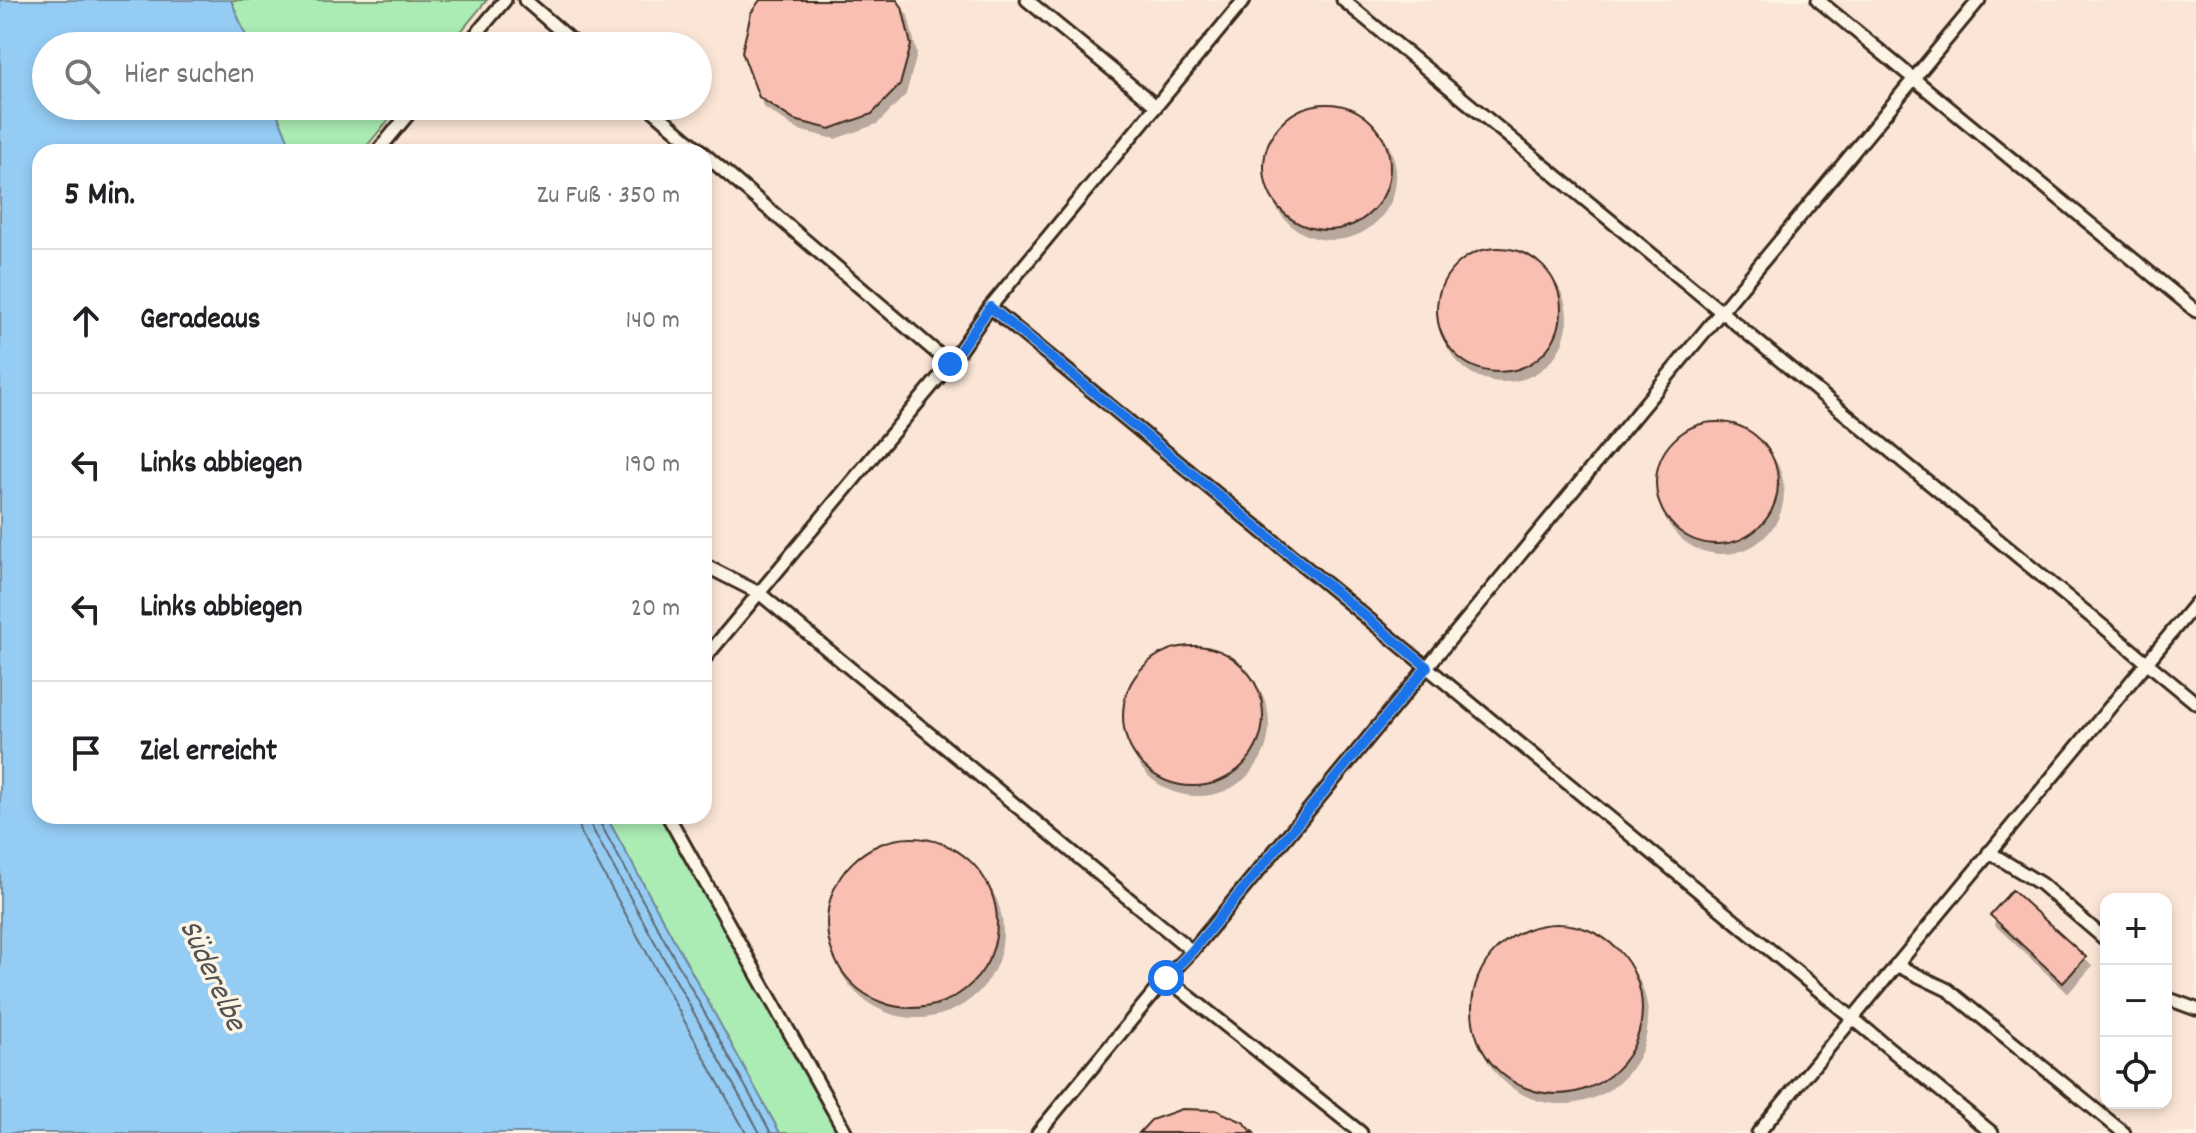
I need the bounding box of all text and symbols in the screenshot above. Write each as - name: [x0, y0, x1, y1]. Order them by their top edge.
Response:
- search box: [32, 32, 712, 120]
- icon: search: [60, 54, 104, 98]
- text: Hier suchen: [124, 55, 254, 98]
- text: 5 Min.: [64, 172, 135, 221]
- text: Zu Fuß · 350 m: [537, 178, 680, 215]
- icon: ahead: [64, 299, 108, 343]
- text: Geradeaus: [140, 300, 260, 343]
- text: 140 m: [626, 303, 680, 340]
- route end: [932, 346, 968, 382]
- icon: left: [64, 443, 108, 487]
- text: Links abbiegen: [140, 444, 302, 487]
- text: 190 m: [624, 447, 680, 484]
- icon: left: [64, 587, 108, 631]
- text: Links abbiegen: [140, 588, 302, 631]
- text: 20 m: [631, 591, 680, 628]
- icon: arrive: [64, 731, 108, 775]
- text: Ziel erreicht: [140, 732, 277, 775]
- map controls: [2100, 893, 2172, 1109]
- button: +: [2100, 893, 2172, 965]
- water label: Süderelbe: [165, 913, 257, 1041]
- route start: [1148, 960, 1184, 996]
- button: −: [2100, 965, 2172, 1037]
- button: locate: [2100, 1037, 2172, 1109]

